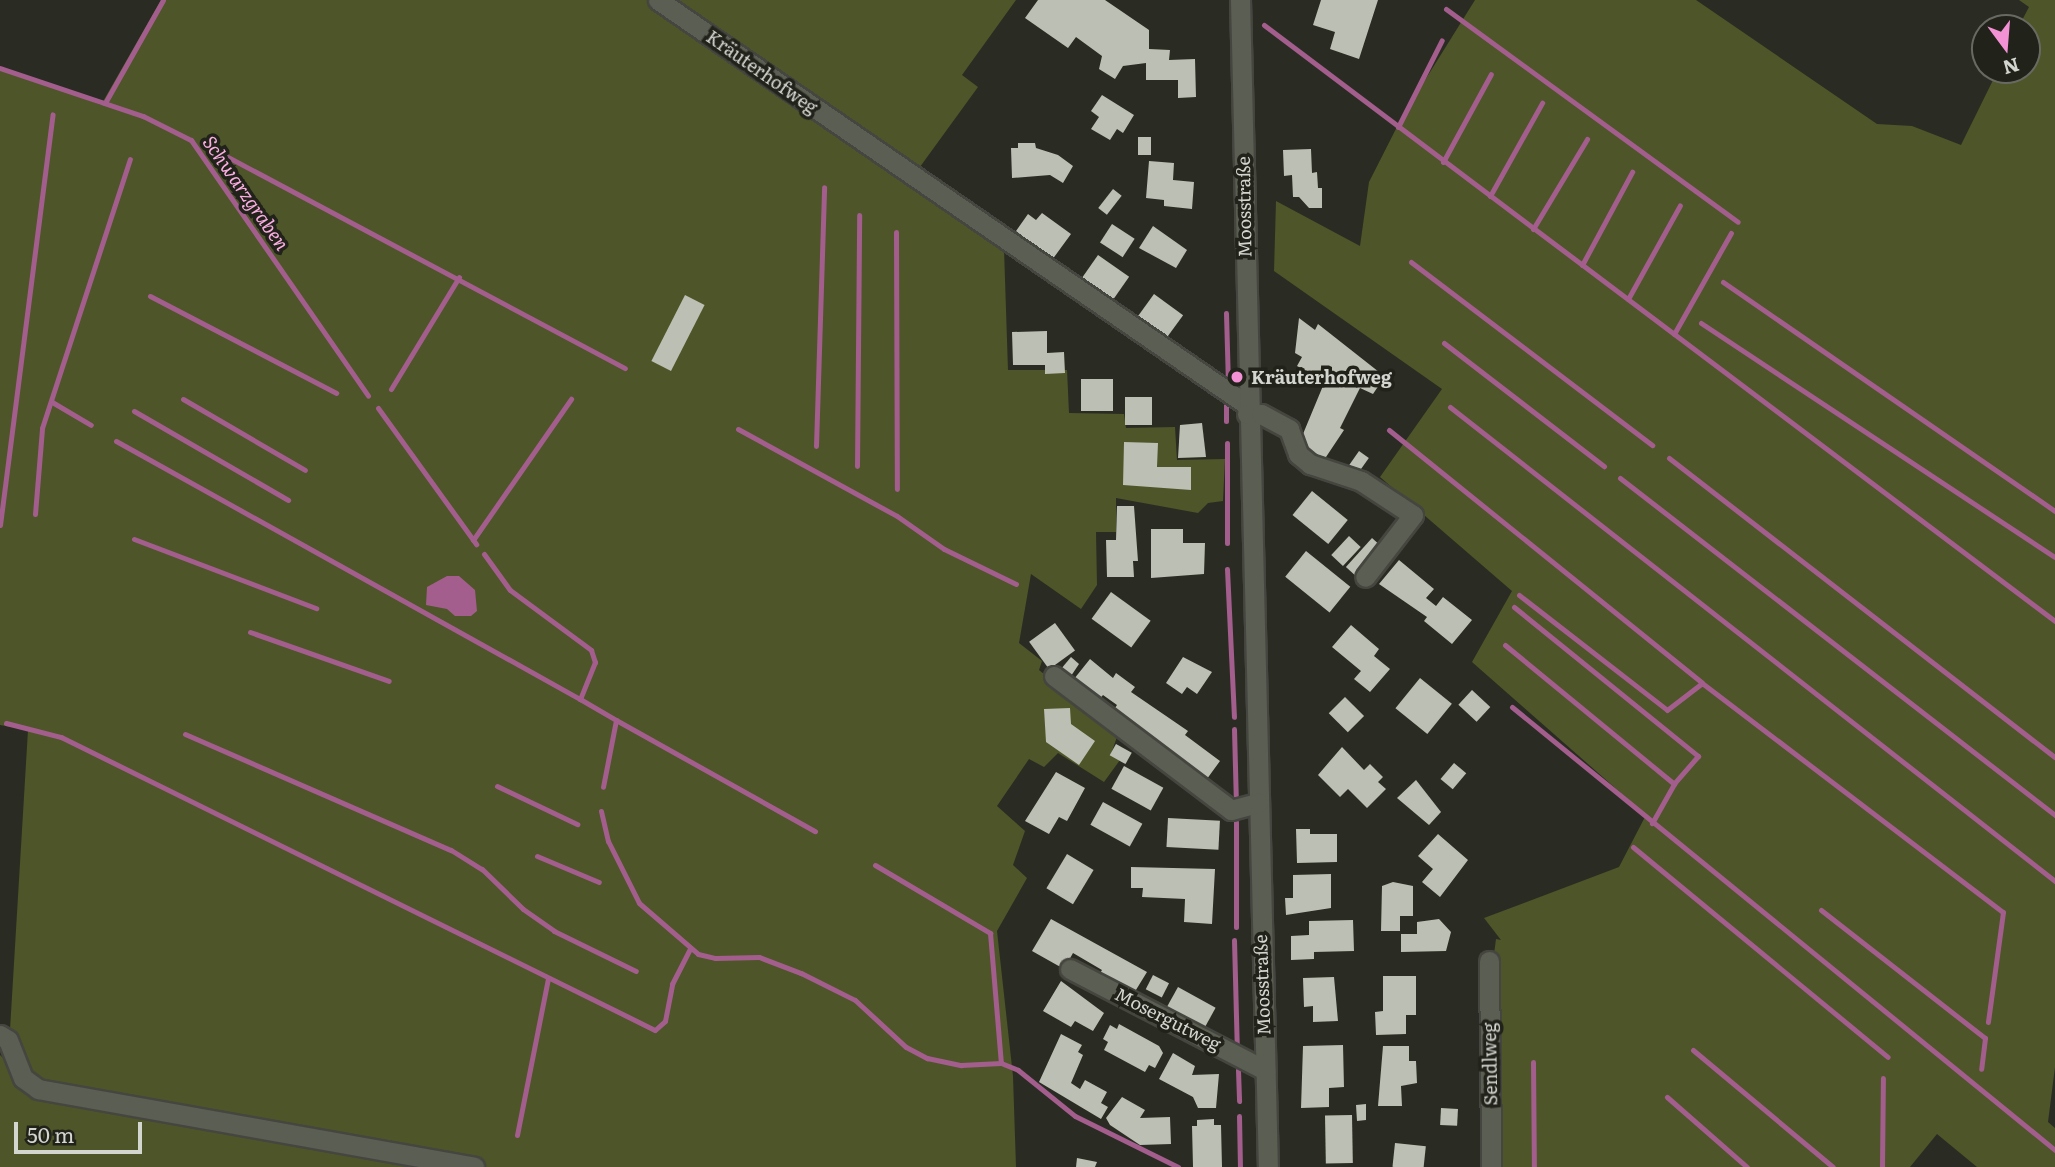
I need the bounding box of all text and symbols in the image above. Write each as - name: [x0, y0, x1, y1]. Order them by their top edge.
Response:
- north arrow: [1971, 14, 2041, 84]
- street label: Kräuterhofweg: [702, 26, 822, 118]
- text: N: [2000, 52, 2023, 83]
- water label: Schwarzgraben: [198, 132, 294, 254]
- street label: Moosstraße: [1232, 156, 1256, 258]
- place label: Kräuterhofweg: [1251, 366, 1392, 388]
- marker: Kräuterhofweg: [1229, 369, 1245, 385]
- street label: Moosstraße: [1249, 934, 1275, 1036]
- street label: Mosergutweg: [1111, 983, 1225, 1055]
- street label: Sendlweg: [1478, 1022, 1502, 1106]
- scale bar: [18, 1108, 145, 1152]
- text: 50 m: [27, 1118, 74, 1149]

